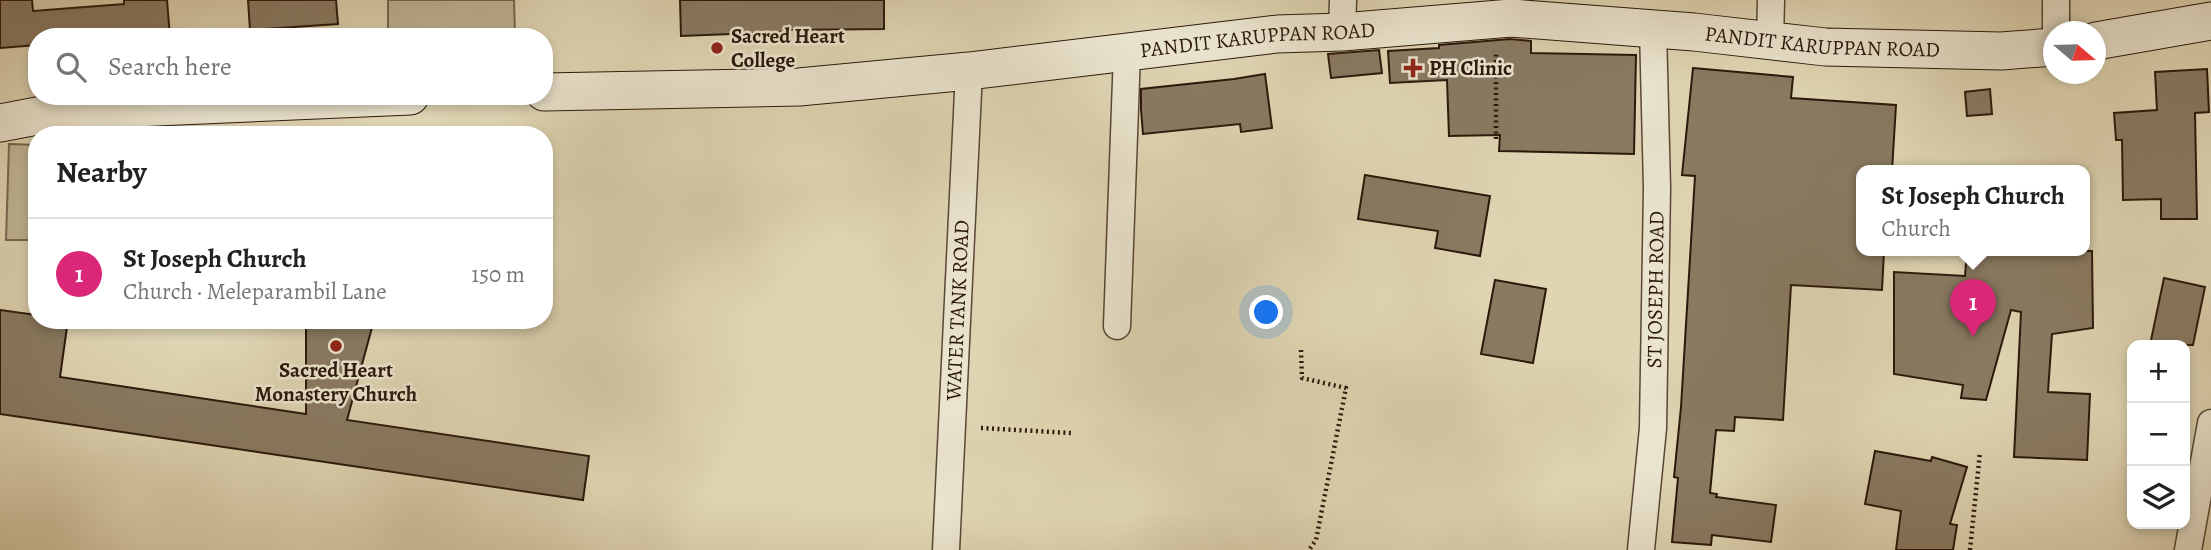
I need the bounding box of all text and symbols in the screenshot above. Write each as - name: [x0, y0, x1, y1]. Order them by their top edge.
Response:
- street label: PANDIT KARUPPAN ROAD: [1138, 15, 1376, 64]
- street label: PANDIT KARUPPAN ROAD: [1703, 19, 1940, 64]
- north arrow: [2043, 21, 2106, 84]
- place label: Sacred Heart College: [731, 22, 845, 74]
- search box: [28, 28, 553, 105]
- marker: Sacred Heart College: [709, 40, 725, 56]
- icon: search: [52, 48, 90, 86]
- text: Search here: [108, 49, 232, 84]
- place label: PH Clinic: [1429, 54, 1512, 82]
- marker: PH Clinic: [1403, 58, 1423, 78]
- text: Nearby: [56, 152, 147, 192]
- popup: [1856, 165, 2090, 256]
- text: St Joseph Church: [1881, 178, 2065, 213]
- street label: ST JOSEPH ROAD: [1640, 211, 1671, 369]
- text: Church: [1881, 213, 1951, 244]
- street label: WATER TANK ROAD: [939, 219, 976, 402]
- text: St Joseph Church: [123, 241, 307, 276]
- text: 1: [75, 259, 83, 290]
- text: 150 m: [471, 259, 525, 290]
- text: Church · Meleparambil Lane: [123, 276, 387, 307]
- pin: 1: [1950, 279, 1996, 337]
- your location: [1249, 295, 1283, 329]
- marker: Sacred Heart Monastery Church: [328, 338, 344, 354]
- map controls: [2127, 340, 2190, 529]
- button: +: [2127, 340, 2190, 403]
- place label: Sacred Heart Monastery Church: [255, 356, 417, 408]
- button: −: [2127, 403, 2190, 466]
- button: layers: [2127, 466, 2190, 529]

